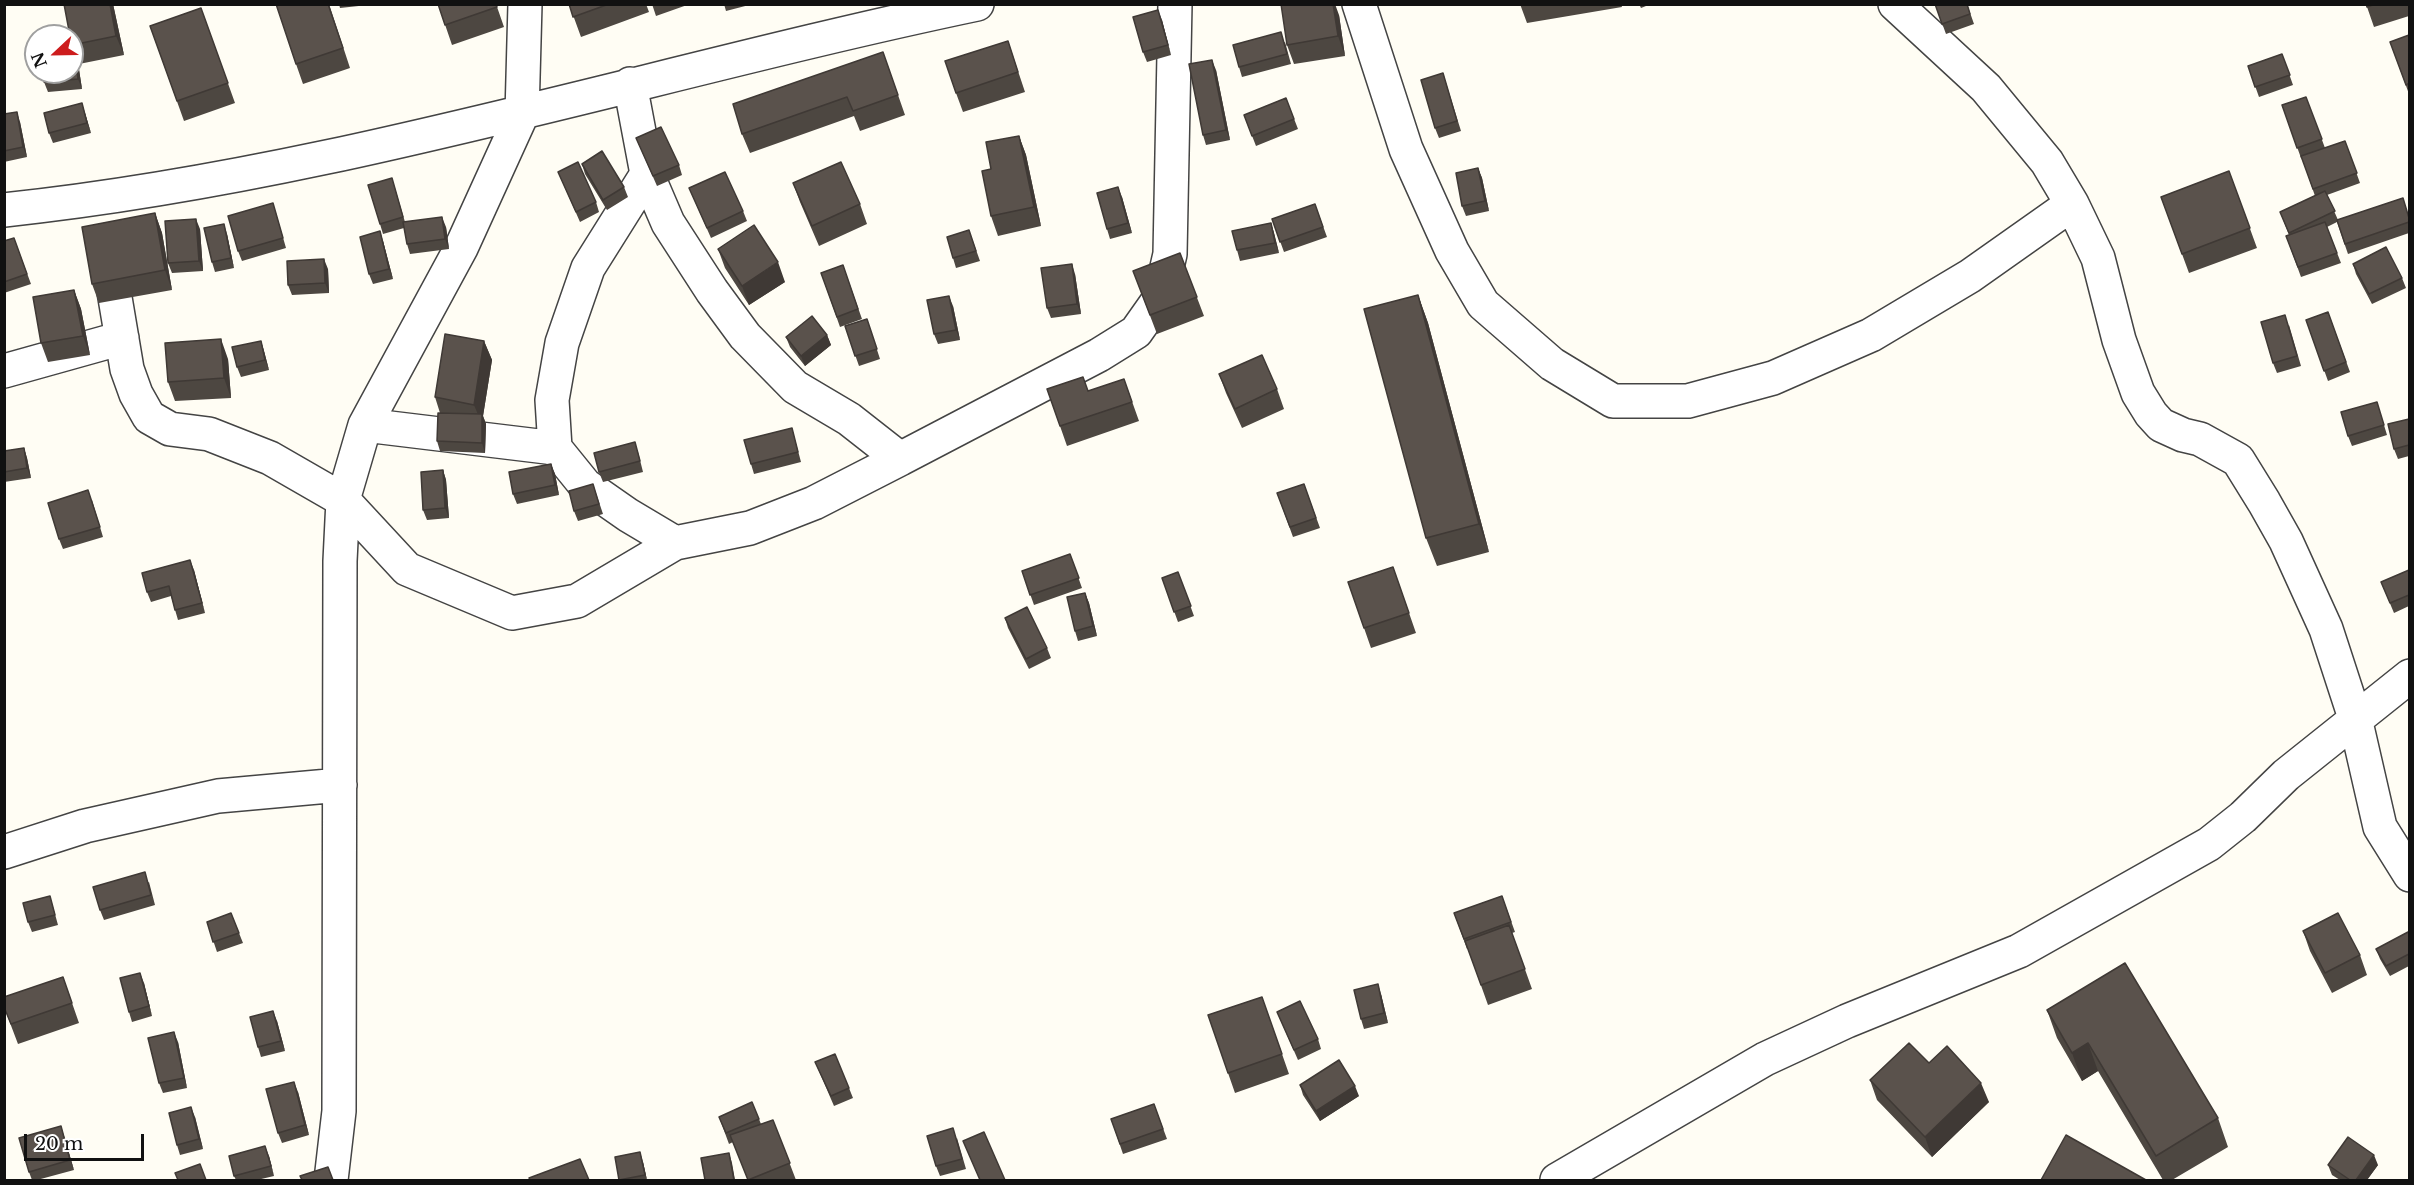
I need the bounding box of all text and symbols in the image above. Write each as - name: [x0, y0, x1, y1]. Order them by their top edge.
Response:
- north arrow: [24, 24, 84, 84]
- text: N: [27, 49, 51, 71]
- scale bar: [27, 1122, 147, 1160]
- text: 20 m: [35, 1133, 83, 1155]

